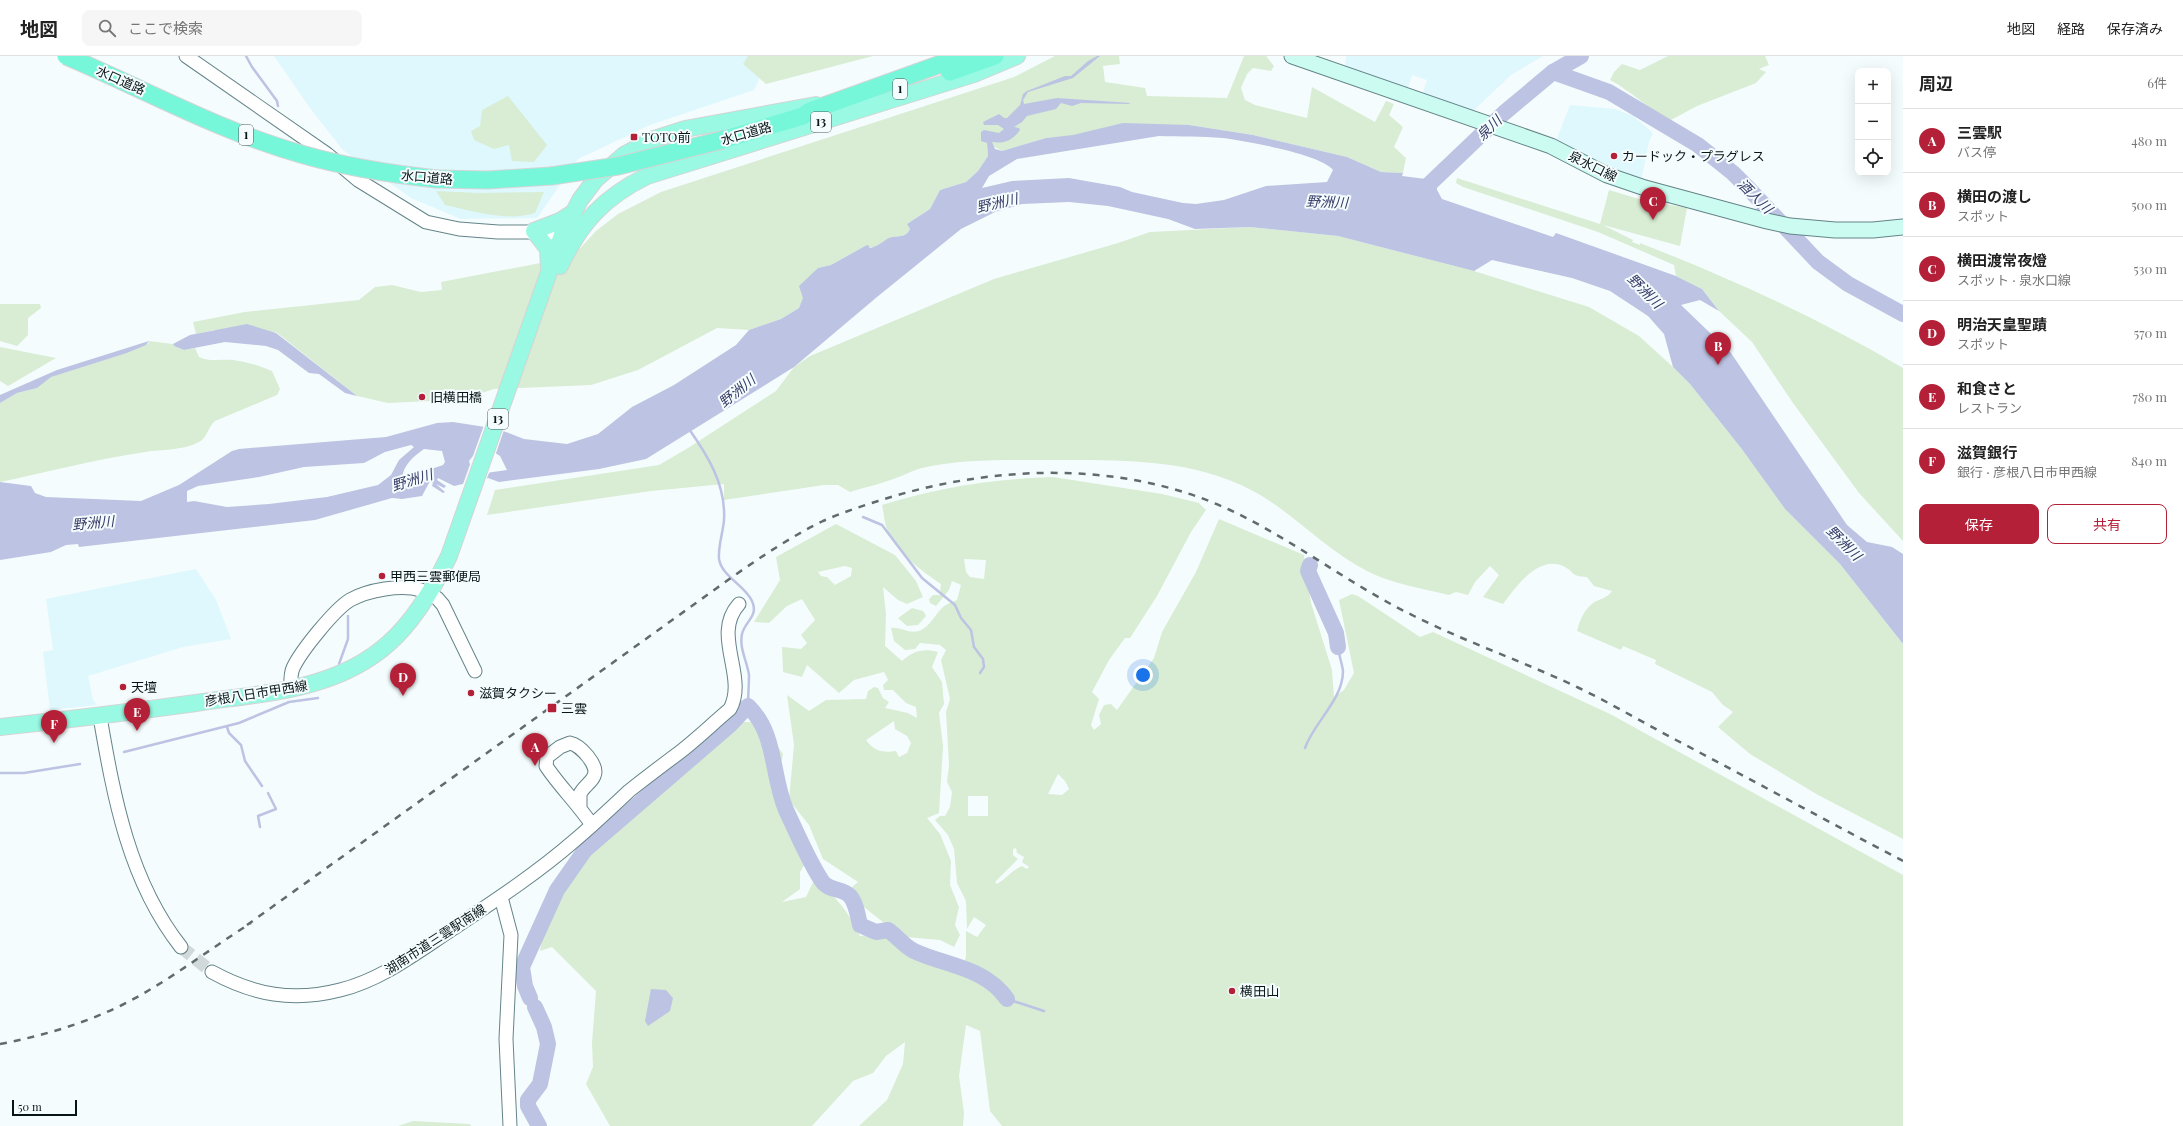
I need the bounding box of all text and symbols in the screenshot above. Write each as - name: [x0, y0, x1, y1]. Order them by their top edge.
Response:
- search box: [82, 10, 362, 46]
- text: 地図: [20, 15, 58, 41]
- icon: search: [96, 17, 118, 39]
- text: ここで検索: [128, 18, 203, 38]
- text: 地図: [2007, 19, 2035, 38]
- text: 経路: [2057, 19, 2085, 38]
- text: 保存済み: [2107, 19, 2163, 38]
- street label: 水口道路: [94, 61, 148, 98]
- map controls: [1855, 68, 1891, 176]
- button: +: [1855, 68, 1891, 104]
- text: 周辺: [1919, 72, 1953, 94]
- text: 6件: [2147, 74, 2167, 91]
- road number: 1: [893, 79, 907, 99]
- button: −: [1855, 104, 1891, 140]
- water label: 泉川: [1472, 110, 1507, 144]
- road number: 13: [811, 112, 831, 132]
- street label: 水口道路: [719, 117, 773, 148]
- text: 三雲駅: [1957, 122, 2002, 142]
- road number: 1: [239, 125, 253, 145]
- place label: TOTO前: [642, 128, 690, 145]
- marker: TOTO前: [629, 132, 639, 142]
- text: A: [1928, 132, 1936, 149]
- text: 480 m: [2131, 132, 2167, 149]
- button: locate: [1855, 140, 1891, 176]
- text: バス停: [1957, 143, 1996, 160]
- street label: 泉水口線: [1566, 147, 1620, 185]
- place label: カードック・プラグレス: [1622, 147, 1765, 164]
- marker: カードック・プラグレス: [1609, 151, 1619, 161]
- street label: 水口道路: [400, 166, 454, 187]
- water label: 酒人川: [1734, 174, 1778, 219]
- text: 横田の渡し: [1957, 186, 2032, 206]
- pin: C: [1640, 187, 1666, 220]
- water label: 野洲川: [974, 188, 1021, 216]
- water label: 野洲川: [1306, 191, 1350, 212]
- text: B: [1928, 196, 1936, 213]
- text: 500 m: [2131, 196, 2167, 213]
- text: スポット: [1957, 207, 2009, 224]
- text: 横田渡常夜燈: [1957, 250, 2047, 270]
- text: C: [1927, 260, 1937, 277]
- text: 530 m: [2133, 260, 2167, 277]
- water label: 野洲川: [1624, 269, 1668, 314]
- text: スポット · 泉水口線: [1957, 271, 2071, 288]
- text: 明治天皇聖蹟: [1957, 314, 2047, 334]
- text: D: [1927, 324, 1937, 341]
- text: 570 m: [2134, 324, 2167, 341]
- pin: B: [1705, 332, 1731, 365]
- text: スポット: [1957, 335, 2009, 352]
- water label: 野洲川: [714, 369, 761, 411]
- text: 和食さと: [1957, 378, 2017, 398]
- place label: 旧横田橋: [430, 388, 482, 405]
- text: E: [1928, 388, 1936, 405]
- text: 780 m: [2132, 388, 2167, 405]
- marker: 旧横田橋: [417, 392, 427, 402]
- text: レストラン: [1957, 399, 2022, 416]
- road number: 13: [488, 409, 508, 429]
- text: 滋賀銀行: [1957, 442, 2017, 462]
- text: F: [1928, 452, 1936, 469]
- text: 840 m: [2131, 452, 2167, 469]
- text: 銀行 · 彦根八日市甲西線: [1957, 463, 2097, 480]
- water label: 野洲川: [389, 464, 437, 495]
- button: 保存: [1919, 504, 2039, 544]
- button: 共有: [2047, 504, 2167, 544]
- water label: 野洲川: [71, 511, 117, 534]
- water label: 野洲川: [1823, 521, 1867, 566]
- place label: 甲西三雲郵便局: [390, 567, 481, 584]
- marker: 甲西三雲郵便局: [377, 571, 387, 581]
- pin: D: [390, 663, 416, 696]
- your location: [1133, 665, 1153, 685]
- street label: 彦根八日市甲西線: [203, 676, 309, 709]
- place label: 天壇: [131, 678, 157, 695]
- marker: 天壇: [118, 682, 128, 692]
- place label: 滋賀タクシー: [479, 684, 557, 701]
- marker: 滋賀タクシー: [466, 688, 476, 698]
- pin: E: [124, 698, 150, 731]
- place label: 三雲: [561, 699, 587, 716]
- marker: 三雲: [546, 702, 558, 714]
- pin: F: [41, 710, 67, 743]
- pin: A: [522, 733, 548, 766]
- street label: 湖南市道三雲駅南線: [381, 900, 488, 978]
- place label: 横田山: [1240, 982, 1279, 999]
- marker: 横田山: [1227, 986, 1237, 996]
- scale bar: [12, 1098, 77, 1117]
- text: 50 m: [18, 1099, 42, 1114]

